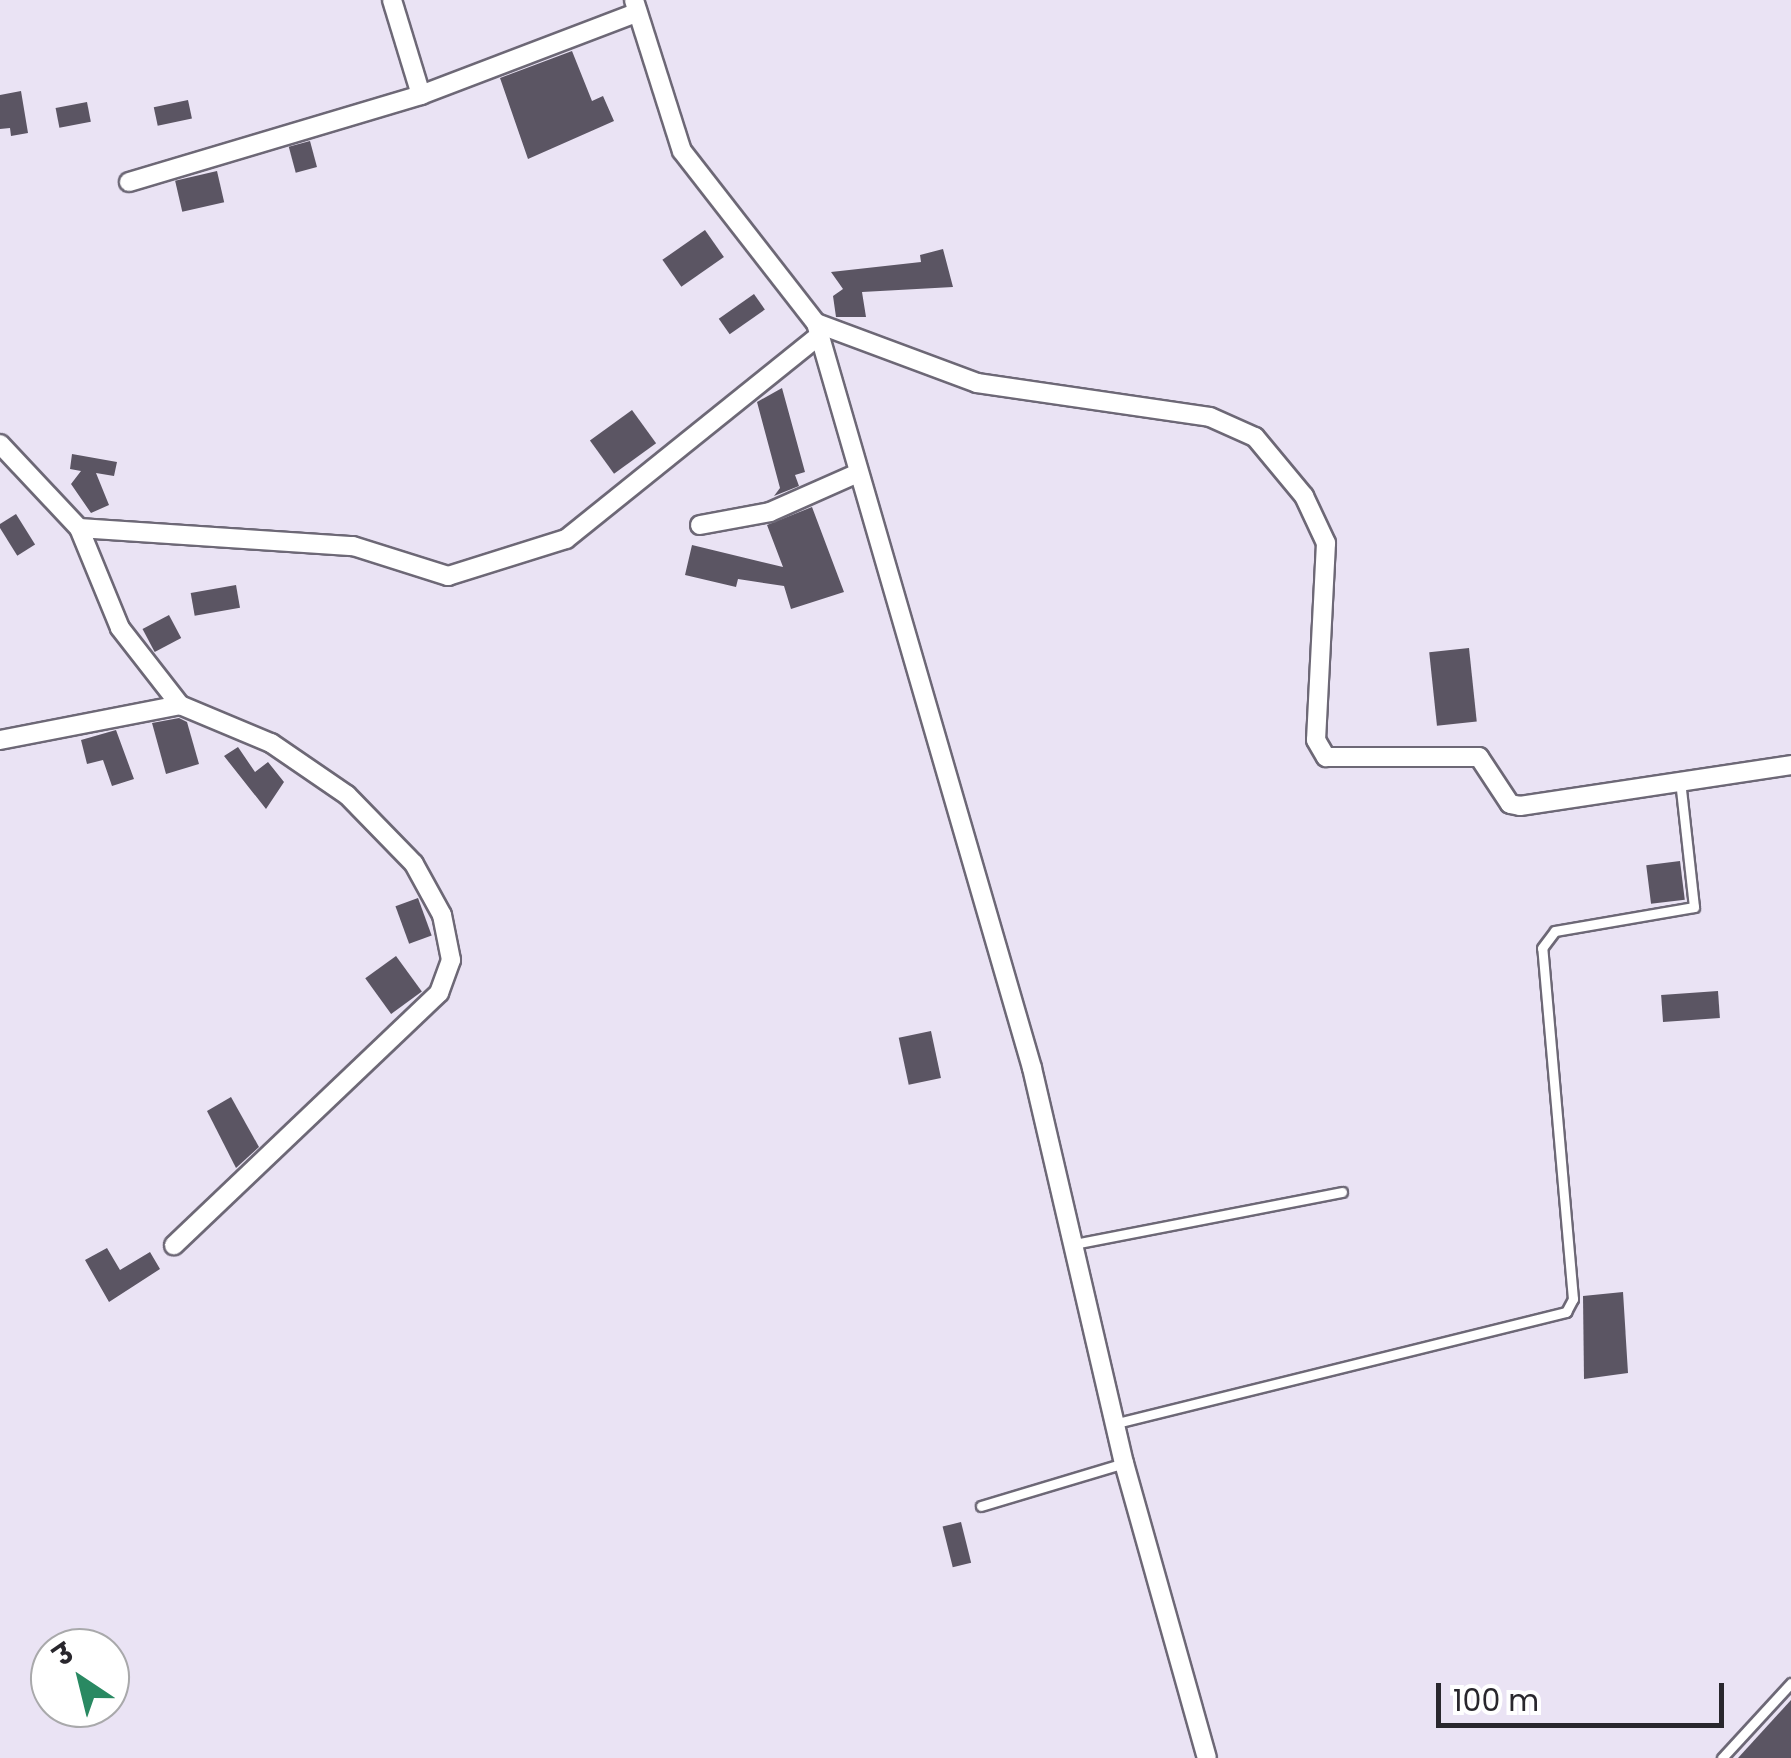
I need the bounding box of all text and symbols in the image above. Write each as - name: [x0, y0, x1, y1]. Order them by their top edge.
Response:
- north arrow: [30, 1628, 130, 1728]
- text: उ: [46, 1634, 81, 1675]
- scale bar: [1441, 1663, 1728, 1725]
- text: 100 m: [1453, 1679, 1539, 1722]

